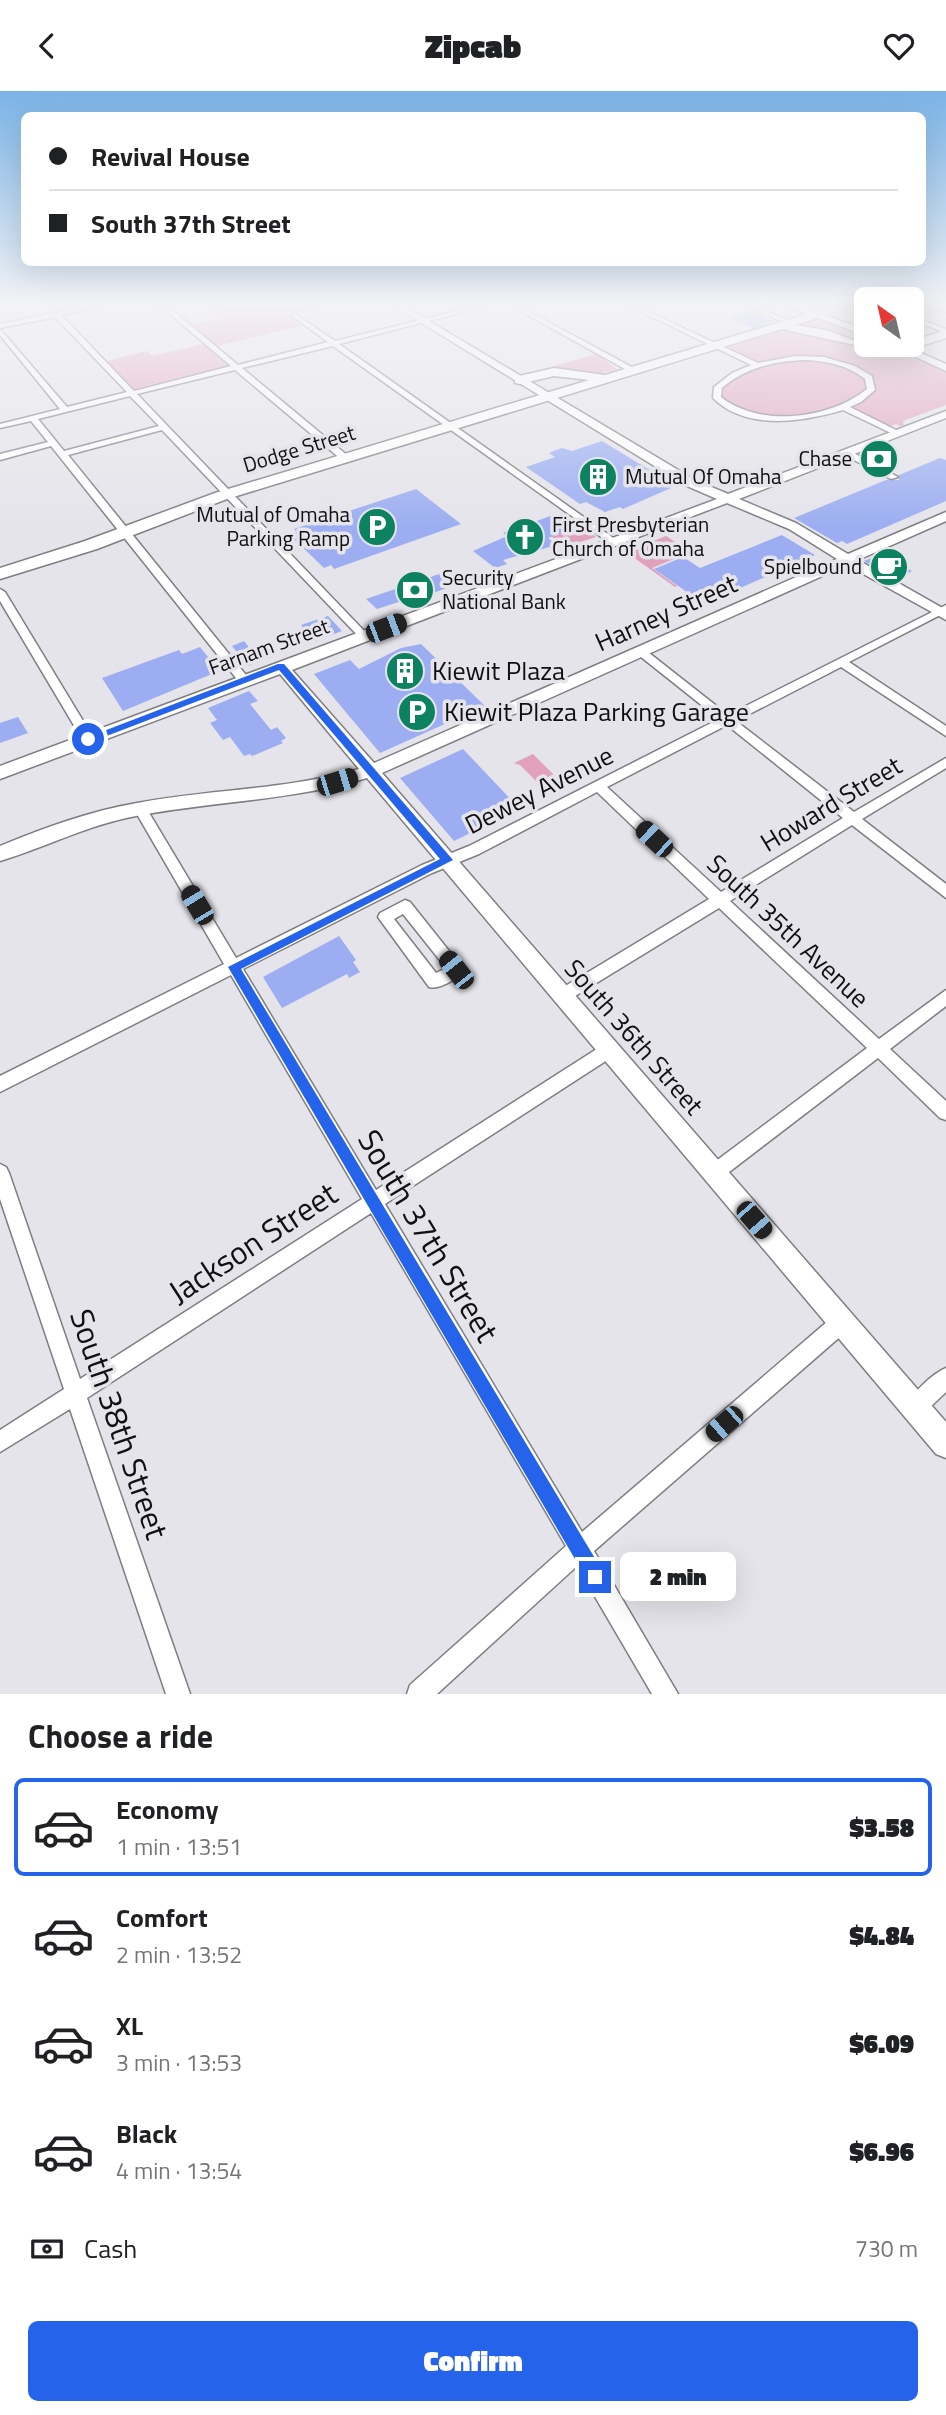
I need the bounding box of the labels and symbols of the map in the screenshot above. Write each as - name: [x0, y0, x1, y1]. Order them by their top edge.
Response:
- north arrow: [854, 287, 924, 357]
- street label: Dodge Street: [239, 416, 359, 480]
- bank icon: Chase: [858, 438, 900, 480]
- place label: Chase: [798, 442, 852, 474]
- building icon: Mutual Of Omaha: [577, 456, 619, 498]
- place label: Mutual Of Omaha: [625, 460, 782, 492]
- place label: Mutual of Omaha Parking Ramp: [196, 498, 350, 554]
- parking icon: Mutual of Omaha Parking Ramp: [356, 506, 398, 548]
- place label: First Presbyterian Church of Omaha: [552, 508, 709, 564]
- church icon: First Presbyterian Church of Omaha: [504, 516, 546, 558]
- cafe icon: Spielbound: [868, 546, 910, 588]
- place label: Spielbound: [764, 550, 862, 582]
- place label: Security National Bank: [442, 561, 566, 617]
- street label: Harney Street: [589, 564, 743, 661]
- bank icon: Security National Bank: [394, 569, 436, 611]
- street label: Farnam Street: [204, 609, 334, 683]
- car: [363, 611, 410, 645]
- building icon: Kiewit Plaza: [384, 650, 426, 692]
- place label: Kiewit Plaza: [432, 651, 565, 690]
- parking icon: Kiewit Plaza Parking Garage: [396, 691, 438, 733]
- place label: Kiewit Plaza Parking Garage: [444, 692, 749, 731]
- route start: [72, 723, 104, 755]
- street label: Dewey Avenue: [458, 735, 620, 844]
- street label: Howard Street: [753, 746, 909, 861]
- car: [314, 766, 361, 798]
- car: [632, 817, 677, 861]
- street label: South 35th Avenue: [698, 845, 878, 1016]
- car: [178, 882, 217, 928]
- car: [435, 947, 478, 993]
- street label: South 36th Street: [556, 950, 713, 1123]
- street label: South 37th Street: [346, 1120, 511, 1351]
- street label: Jackson Street: [158, 1169, 346, 1315]
- car: [733, 1197, 776, 1243]
- street label: South 38th Street: [58, 1302, 182, 1545]
- car: [702, 1402, 747, 1446]
- callout: 2 min: [620, 1553, 735, 1601]
- route end: [579, 1561, 611, 1593]

